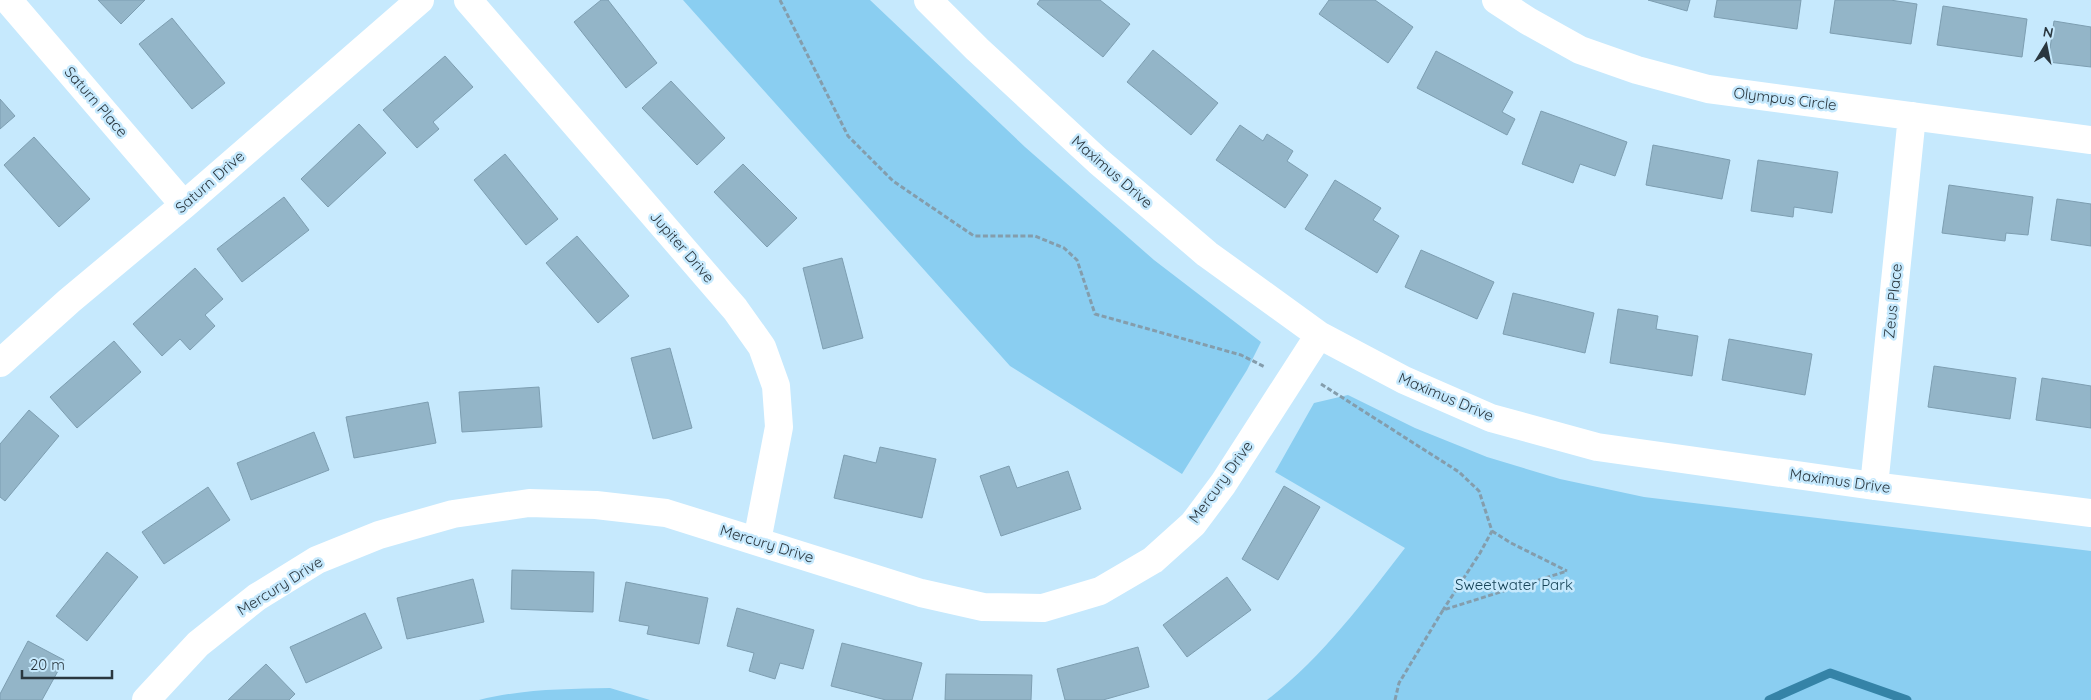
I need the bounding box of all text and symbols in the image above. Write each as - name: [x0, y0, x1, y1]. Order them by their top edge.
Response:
- north arrow: [2021, 20, 2071, 70]
- text: N: [2042, 22, 2055, 42]
- street label: Saturn Place: [61, 62, 132, 141]
- street label: Olympus Circle: [1732, 83, 1838, 114]
- street label: Maximus Drive: [1068, 131, 1157, 212]
- street label: Saturn Drive: [171, 146, 248, 217]
- street label: Jupiter Drive: [646, 207, 719, 286]
- street label: Zeus Place: [1879, 262, 1906, 339]
- street label: Maximus Drive: [1396, 368, 1497, 425]
- street label: Mercury Drive: [1184, 437, 1257, 527]
- street label: Maximus Drive: [1789, 464, 1892, 497]
- street label: Mercury Drive: [718, 520, 816, 567]
- street label: Mercury Drive: [234, 552, 326, 619]
- park label: Sweetwater Park: [1455, 575, 1573, 594]
- scale bar: [22, 648, 112, 680]
- text: 20 m: [30, 655, 65, 674]

